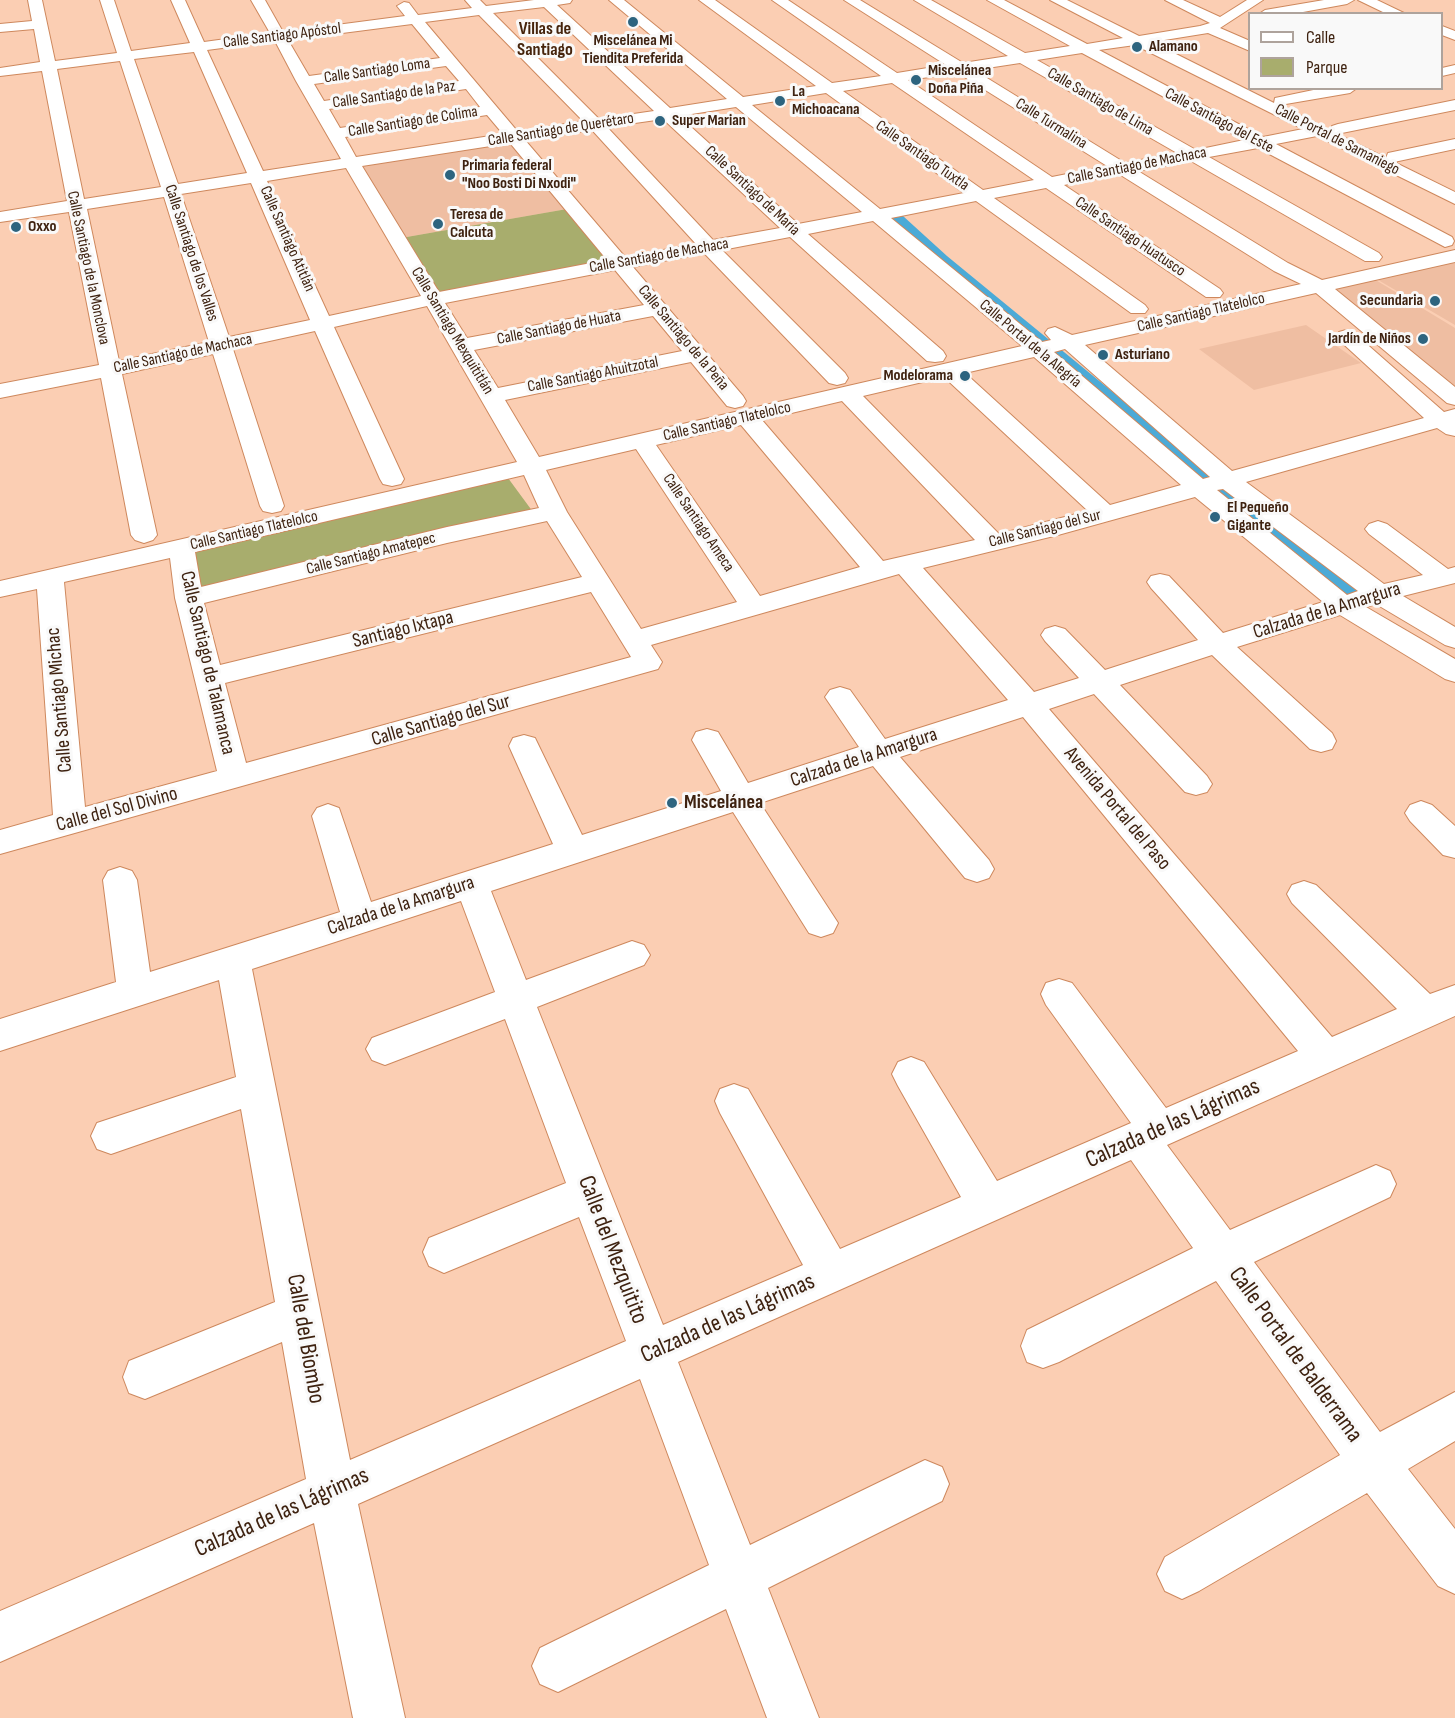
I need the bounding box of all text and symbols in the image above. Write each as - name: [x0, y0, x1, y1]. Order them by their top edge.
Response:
- legend: [1248, 12, 1443, 90]
- marker: Miscelánea Mi Tiendita Preferida: [626, 15, 640, 29]
- district label: Villas de Santiago: [517, 18, 573, 60]
- street label: Calle Santiago Apóstol: [222, 19, 342, 53]
- text: Calle: [1306, 27, 1335, 48]
- place label: Miscelánea Mi Tiendita Preferida: [583, 31, 683, 69]
- place label: Alamano: [1149, 37, 1198, 57]
- marker: Alamano: [1130, 40, 1144, 54]
- street label: Calle Santiago Loma: [323, 54, 431, 88]
- text: Parque: [1306, 57, 1347, 78]
- place label: Miscelánea Doña Piña: [928, 61, 991, 99]
- street label: Calle Santiago de Lima: [1044, 64, 1156, 140]
- marker: Miscelánea Doña Piña: [909, 73, 923, 87]
- street label: Calle Santiago de la Paz: [331, 77, 457, 113]
- place label: La Michoacana: [792, 82, 860, 120]
- street label: Calle Santiago del Este: [1161, 84, 1277, 158]
- marker: La Michoacana: [773, 94, 787, 108]
- street label: Calle Turmalina: [1012, 94, 1090, 154]
- street label: Calle Portal de Samaniego: [1271, 100, 1403, 180]
- street label: Calle Santiago de Colima: [347, 102, 479, 142]
- street label: Calle Santiago de Querétaro: [487, 109, 635, 151]
- place label: Super Marian: [672, 111, 746, 131]
- marker: Super Marian: [653, 114, 667, 128]
- street label: Calle Santiago Tuxtla: [871, 117, 973, 195]
- street label: Calle Santiago de María: [700, 142, 804, 240]
- street label: Calle Santiago de Machaca: [1066, 143, 1208, 189]
- place label: Primaria federal "Noo Bosti Di Nxodi": [462, 156, 576, 194]
- marker: Primaria federal "Noo Bosti Di Nxodi": [443, 168, 457, 182]
- street label: Calle Santiago de los Valles: [160, 182, 222, 324]
- street label: Calle Santiago Atitlán: [255, 183, 319, 295]
- street label: Calle Santiago de la Monclova: [62, 190, 114, 346]
- street label: Calle Santiago Huatusco: [1071, 193, 1189, 281]
- place label: Teresa de Calcuta: [450, 205, 503, 243]
- place label: Oxxo: [28, 217, 56, 237]
- marker: Teresa de Calcuta: [431, 217, 445, 231]
- marker: Oxxo: [9, 220, 23, 234]
- street label: Calle Santiago de Machaca: [588, 234, 730, 278]
- street label: Calle Santiago Mexquititlán: [407, 264, 497, 398]
- street label: Calle Santiago de la Peña: [633, 281, 733, 395]
- street label: Calle Santiago Tlatelolco: [1135, 289, 1267, 337]
- place label: Secundaria: [1360, 291, 1423, 311]
- marker: Secundaria: [1428, 294, 1442, 308]
- street label: Calle Portal de la Alegría: [975, 296, 1085, 392]
- street label: Calle Santiago de Huata: [495, 307, 623, 349]
- place label: Jardín de Niños: [1328, 329, 1411, 349]
- street label: Calle Santiago de Machaca: [112, 330, 254, 378]
- marker: Jardín de Niños: [1416, 332, 1430, 346]
- place label: Asturiano: [1115, 345, 1170, 365]
- marker: Asturiano: [1096, 348, 1110, 362]
- street label: Calle Santiago Ahuitzotal: [526, 353, 660, 397]
- place label: Modelorama: [883, 366, 953, 386]
- marker: Modelorama: [958, 369, 972, 383]
- street label: Calle Santiago Tlatelolco: [661, 398, 793, 446]
- street label: Calle Santiago Ameca: [658, 470, 738, 576]
- place label: El Pequeño Gigante: [1227, 498, 1289, 536]
- street label: Calle Santiago del Sur: [987, 506, 1103, 552]
- street label: Calle Santiago Tlatelolco: [188, 507, 320, 555]
- marker: El Pequeño Gigante: [1208, 510, 1222, 524]
- street label: Calle Santiago Amatepec: [304, 529, 438, 579]
- street label: Calle Santiago de Talamanca: [174, 569, 240, 757]
- street label: Calzada de la Amargura: [1250, 577, 1404, 645]
- street label: Santiago Ixtapa: [350, 606, 456, 654]
- street label: Calle Santiago Michac: [42, 627, 78, 773]
- street label: Calle Santiago del Sur: [369, 690, 513, 752]
- street label: Calzada de la Amargura: [787, 723, 941, 793]
- street label: Avenida Portal del Paso: [1059, 743, 1175, 875]
- street label: Calle del Sol Divino: [54, 782, 180, 838]
- place label: Miscelánea: [684, 791, 763, 815]
- marker: Miscelánea: [665, 796, 679, 810]
- street label: Calzada de la Amargura: [324, 871, 478, 941]
- street label: Calzada de las Lágrimas: [1081, 1073, 1265, 1175]
- street label: Calle del Mezquitito: [571, 1172, 653, 1328]
- street label: Calle Portal de Balderrama: [1222, 1262, 1368, 1448]
- street label: Calzada de las Lágrimas: [636, 1268, 820, 1370]
- street label: Calle del Biombo: [279, 1272, 331, 1406]
- street label: Calzada de las Lágrimas: [190, 1462, 374, 1564]

